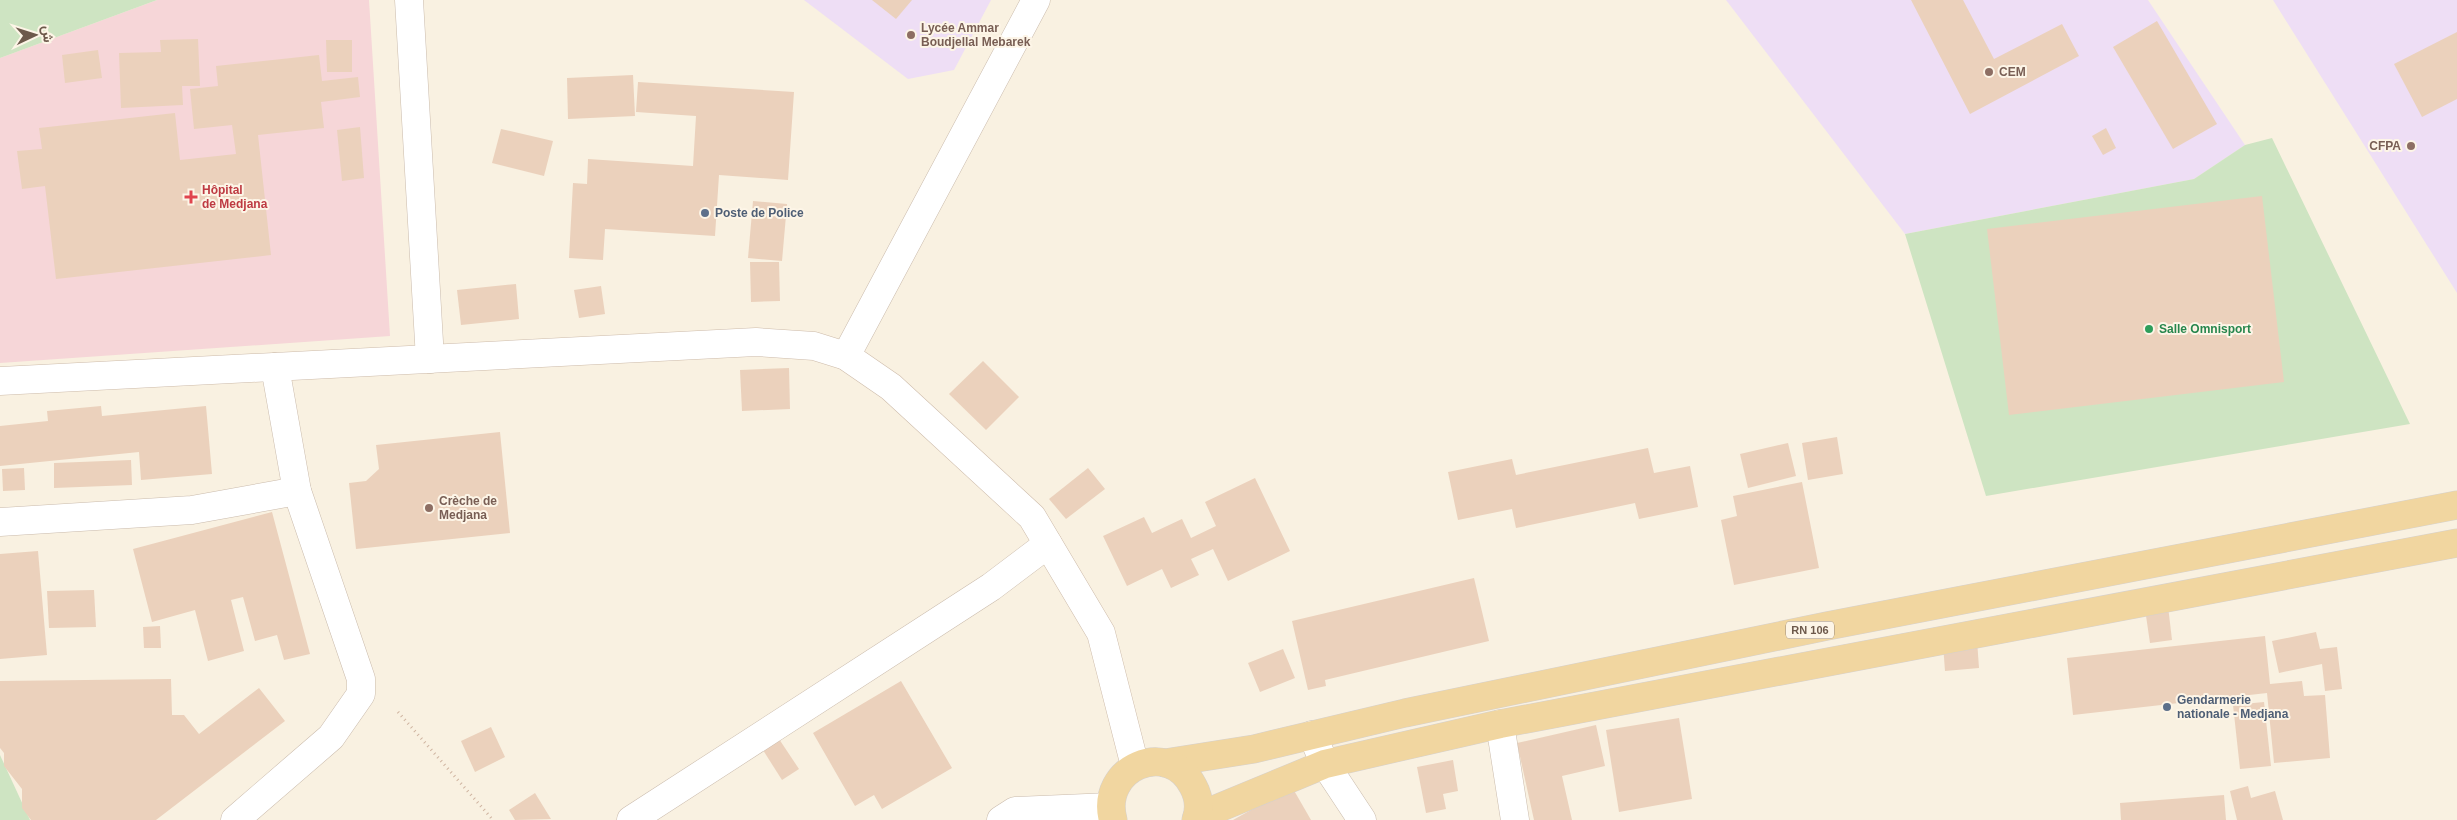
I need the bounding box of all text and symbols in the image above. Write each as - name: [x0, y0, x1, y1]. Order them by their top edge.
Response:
- north arrow: [10, 10, 60, 60]
- place label: Lycée Ammar Boudjellal Mebarek: [921, 21, 1031, 49]
- text: ش: [38, 25, 57, 43]
- marker: Lycée Ammar Boudjellal Mebarek: [905, 29, 917, 41]
- place label: CEM: [1999, 65, 2026, 79]
- marker: CEM: [1983, 66, 1995, 78]
- place label: CFPA: [2369, 139, 2401, 153]
- marker: CFPA: [2405, 140, 2417, 152]
- place label: Hôpital de Medjana: [202, 183, 268, 211]
- marker: Hôpital de Medjana: [184, 190, 198, 204]
- place label: Poste de Police: [715, 206, 804, 220]
- marker: Poste de Police: [699, 207, 711, 219]
- place label: Salle Omnisport: [2159, 322, 2251, 336]
- marker: Salle Omnisport: [2143, 323, 2155, 335]
- place label: Crèche de Medjana: [439, 494, 497, 522]
- marker: Crèche de Medjana: [423, 502, 435, 514]
- road number: RN 106: [1786, 622, 1834, 638]
- place label: Gendarmerie nationale - Medjana: [2177, 693, 2289, 721]
- marker: Gendarmerie nationale - Medjana: [2161, 701, 2173, 713]

